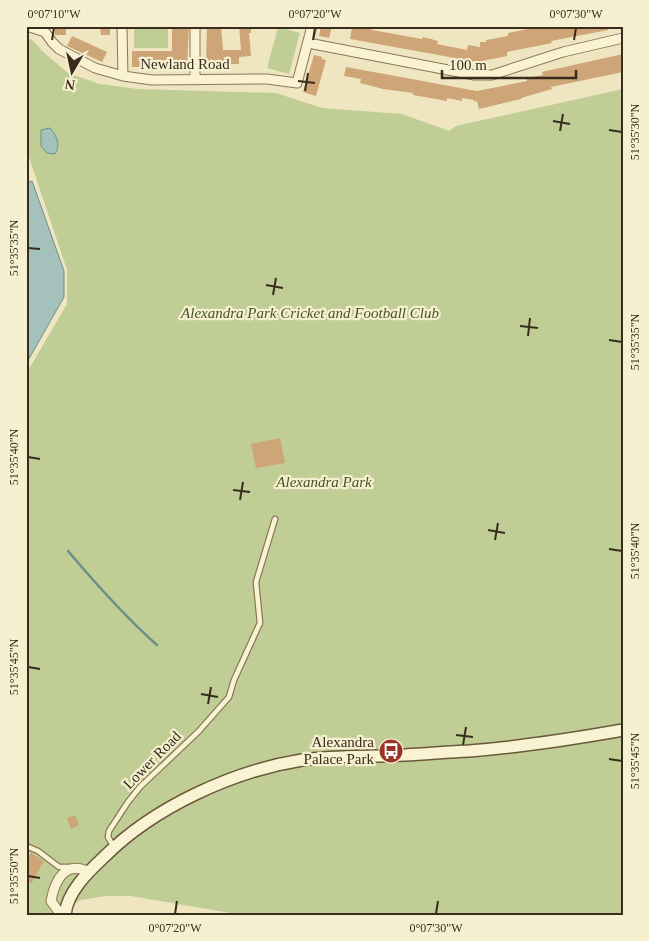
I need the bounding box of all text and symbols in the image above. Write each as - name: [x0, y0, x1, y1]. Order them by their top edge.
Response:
- text: 0°07'10"W: [27, 7, 81, 21]
- text: 0°07'20"W: [288, 7, 342, 21]
- text: 0°07'30"W: [549, 7, 603, 21]
- north arrow: [48, 48, 98, 98]
- scale bar: [442, 48, 575, 80]
- street label: Newland Road: [140, 56, 230, 72]
- text: 100 m: [449, 57, 487, 73]
- text: N: [64, 76, 76, 93]
- text: 51°35'30"N: [628, 103, 642, 160]
- text: 51°35'35"N: [7, 219, 21, 276]
- park label: Alexandra Park Cricket and Football Club: [180, 305, 439, 321]
- text: 51°35'35"N: [628, 313, 642, 370]
- text: 51°35'40"N: [7, 428, 21, 485]
- park label: Alexandra Park: [275, 474, 372, 490]
- text: 51°35'40"N: [628, 522, 642, 579]
- text: 51°35'45"N: [7, 638, 21, 695]
- street label: Lower Road: [120, 728, 184, 792]
- text: 51°35'45"N: [628, 732, 642, 789]
- place label: Alexandra Palace Park: [304, 734, 374, 767]
- bus stop icon: Alexandra Palace Park: [378, 738, 404, 764]
- text: 51°35'50"N: [7, 847, 21, 904]
- text: 0°07'20"W: [148, 921, 202, 935]
- text: 0°07'30"W: [409, 921, 463, 935]

